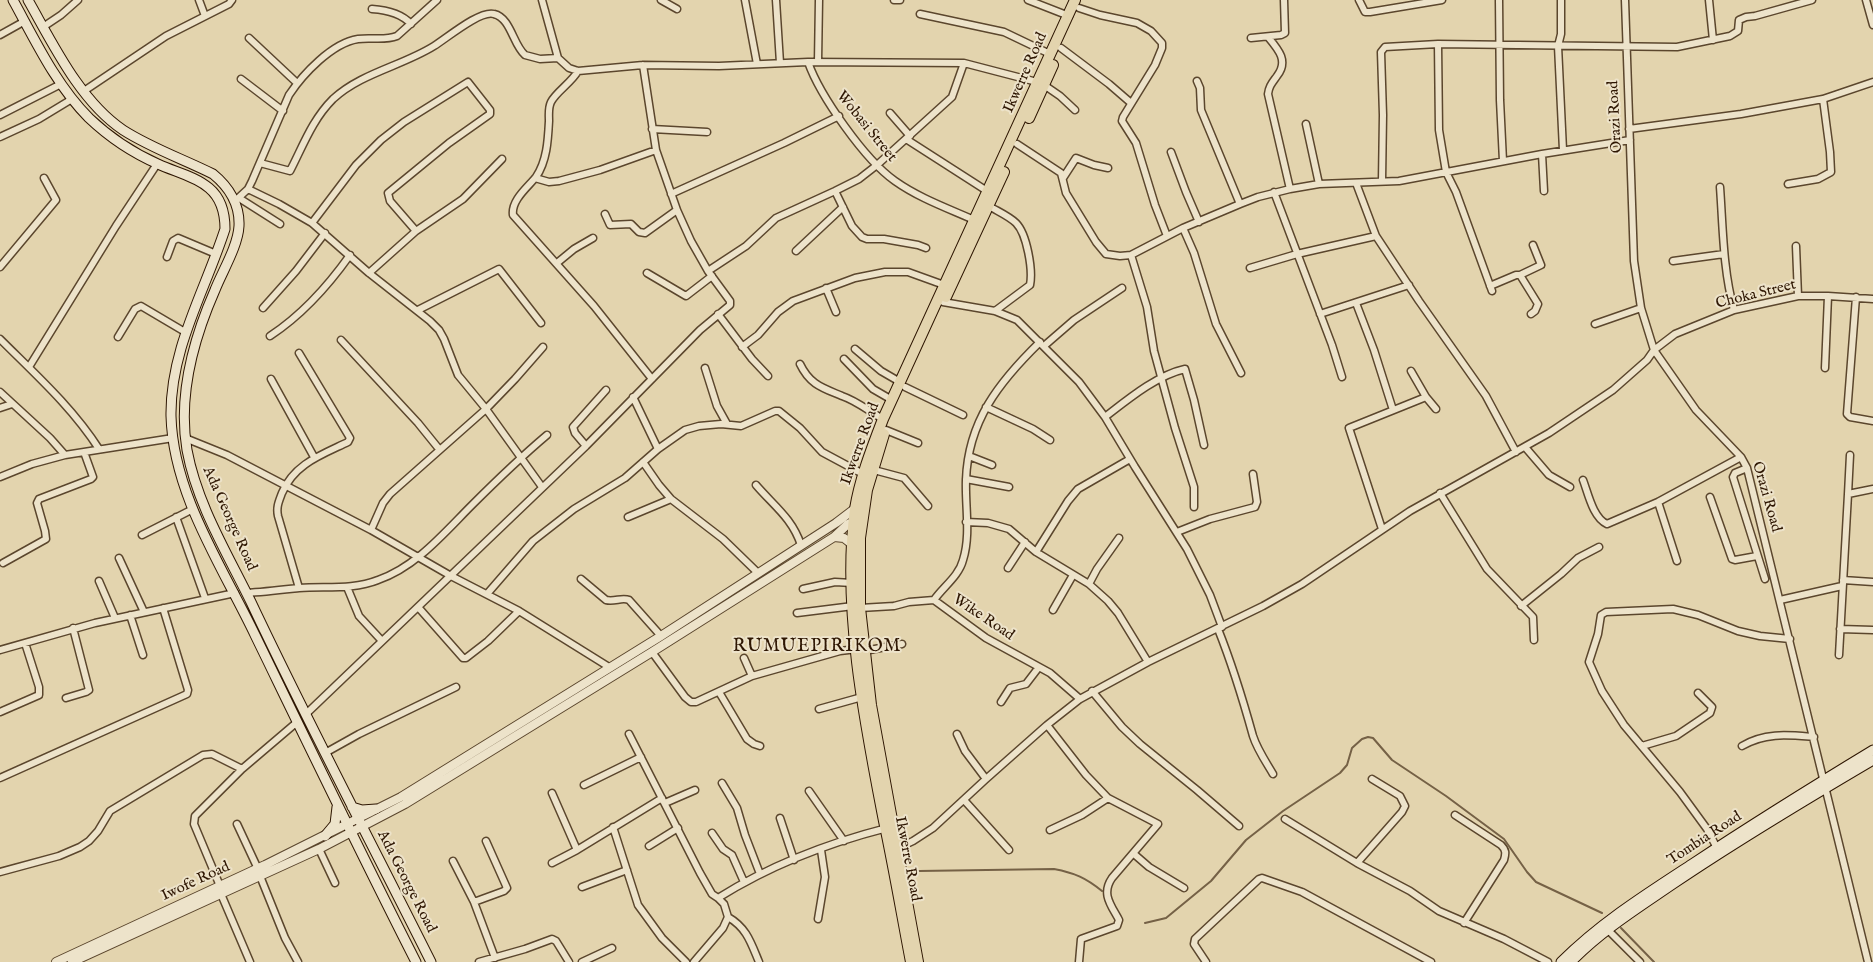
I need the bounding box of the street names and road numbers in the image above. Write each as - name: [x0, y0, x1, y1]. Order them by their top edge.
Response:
- street label: Ikwerre Road: [1000, 30, 1052, 116]
- street label: Orazi Road: [1605, 80, 1627, 154]
- street label: Wobasi Street: [832, 88, 900, 166]
- street label: Choka Street: [1714, 276, 1798, 314]
- street label: Ikwerre Road: [838, 400, 884, 488]
- street label: Orazi Road: [1747, 460, 1785, 534]
- street label: Ada George Road: [198, 464, 260, 574]
- street label: Wike Road: [949, 591, 1017, 645]
- street label: Tombia Road: [1665, 808, 1745, 870]
- street label: Ikwerre Road: [890, 815, 924, 903]
- street label: Ada George Road: [372, 828, 440, 936]
- street label: Iwofe Road: [159, 858, 233, 906]

